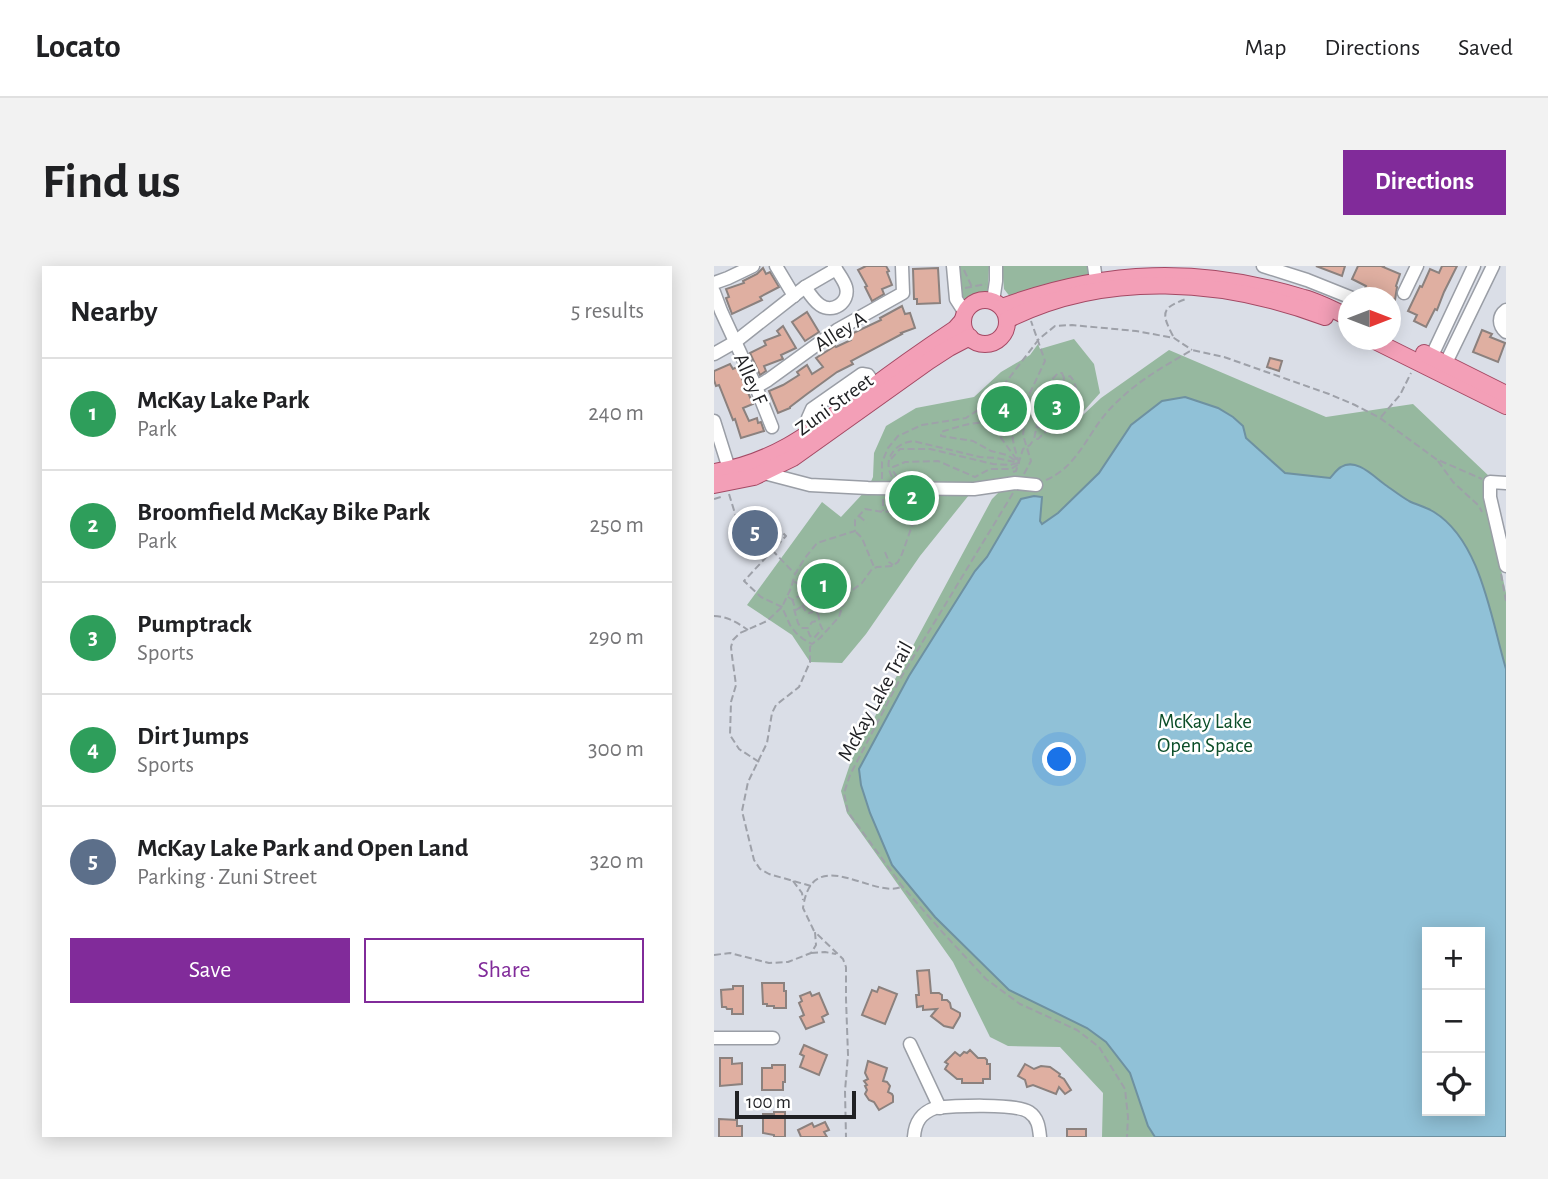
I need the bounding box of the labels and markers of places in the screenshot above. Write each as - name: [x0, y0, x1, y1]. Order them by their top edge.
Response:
- pin: 3: [1034, 381, 1080, 433]
- pin: 4: [981, 383, 1027, 435]
- pin: 2: [889, 472, 935, 524]
- pin: 5: [732, 507, 778, 559]
- pin: 1: [801, 560, 847, 612]

